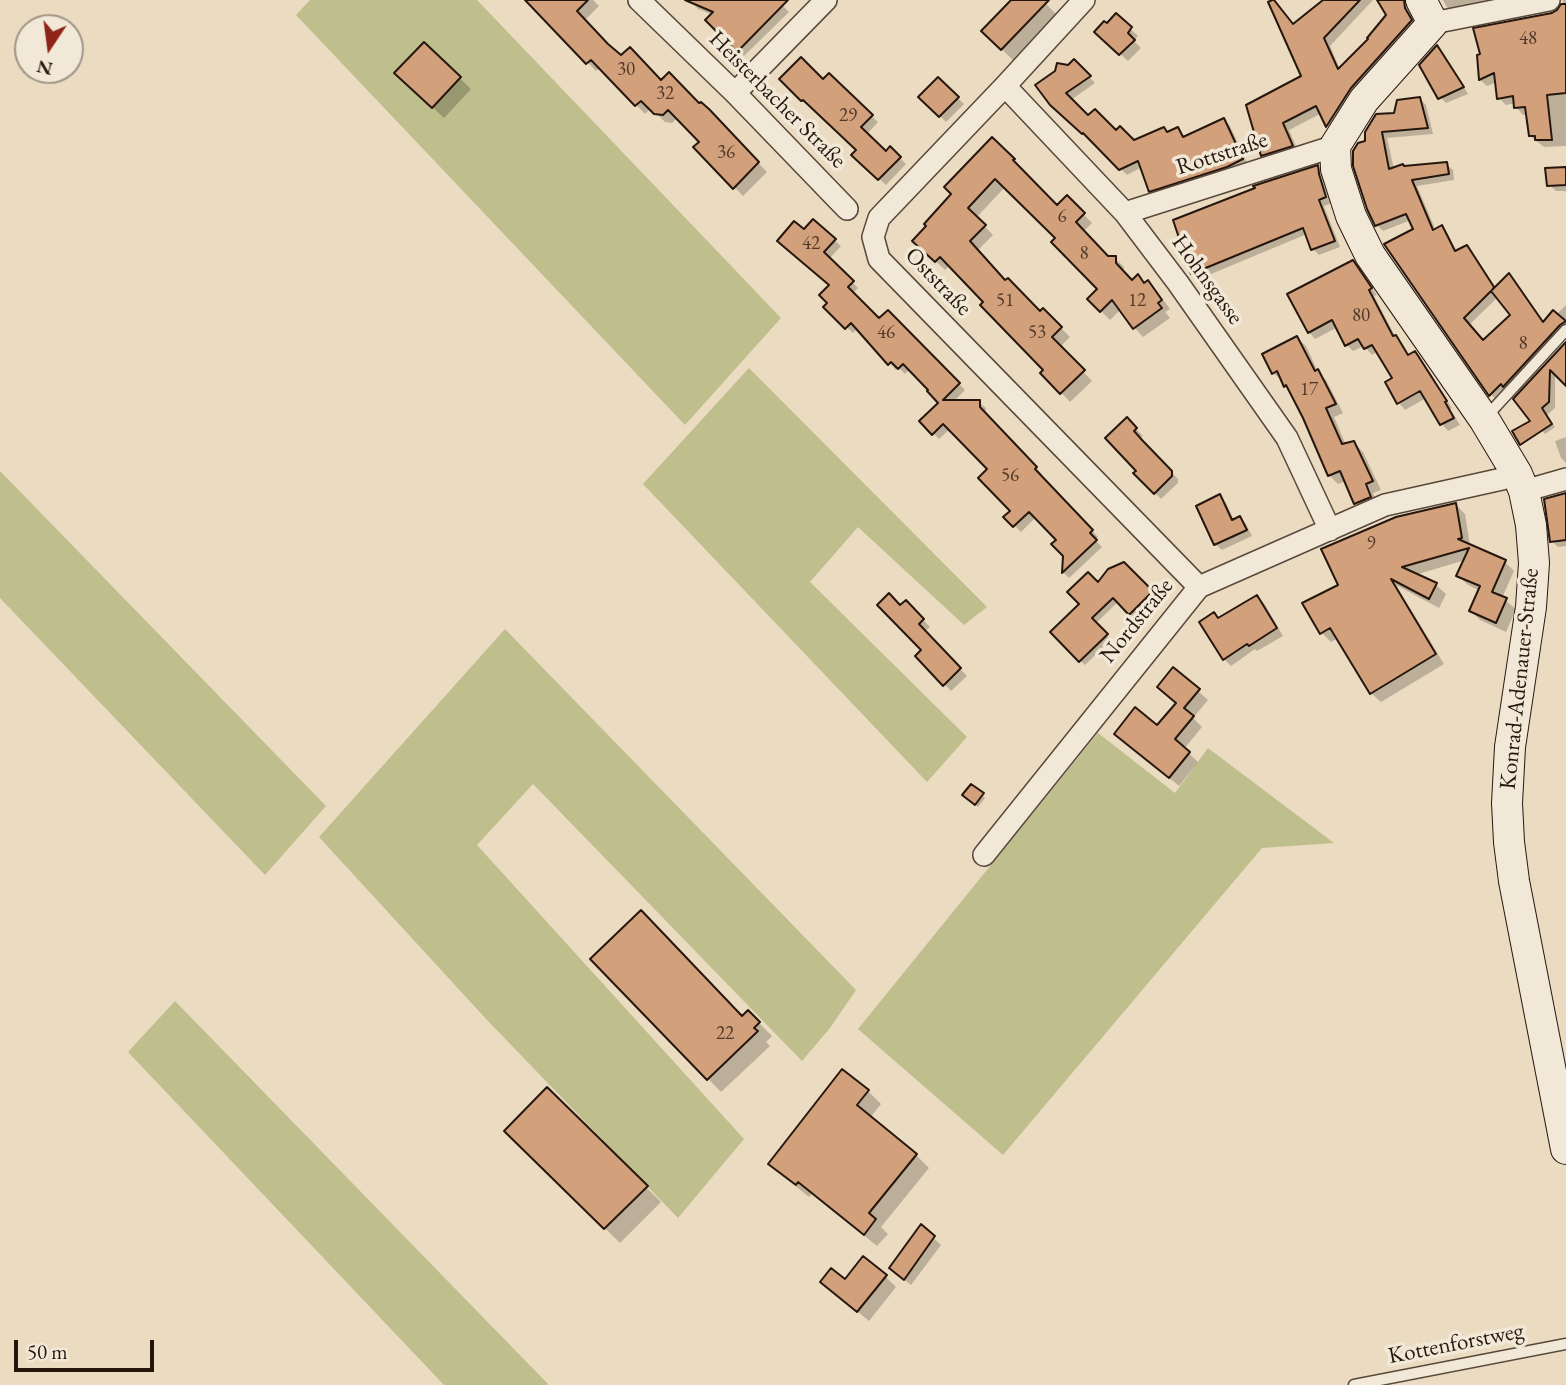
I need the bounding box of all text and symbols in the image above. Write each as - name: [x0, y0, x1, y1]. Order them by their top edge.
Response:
- north arrow: [14, 14, 84, 84]
- street label: Heisterbacher Straße: [703, 26, 851, 174]
- house number: 48: [1519, 28, 1537, 50]
- text: N: [34, 54, 55, 82]
- house number: 30: [617, 59, 635, 81]
- house number: 32: [656, 83, 674, 105]
- house number: 29: [839, 105, 857, 127]
- street label: Rottstraße: [1173, 126, 1271, 182]
- house number: 36: [717, 142, 735, 164]
- house number: 6: [1057, 206, 1067, 228]
- street label: Hohnsgasse: [1165, 230, 1249, 330]
- house number: 42: [802, 233, 820, 255]
- street label: Oststraße: [899, 242, 977, 322]
- house number: 8: [1079, 243, 1089, 265]
- house number: 51: [996, 290, 1014, 312]
- house number: 12: [1128, 290, 1146, 312]
- house number: 80: [1352, 305, 1370, 327]
- house number: 46: [877, 322, 895, 344]
- house number: 53: [1028, 322, 1046, 344]
- house number: 8: [1518, 333, 1528, 355]
- house number: 17: [1300, 379, 1318, 401]
- house number: 56: [1001, 465, 1019, 487]
- house number: 9: [1366, 533, 1376, 555]
- street label: Konrad-Adenauer-Straße: [1495, 567, 1545, 791]
- street label: Nordstraße: [1094, 573, 1180, 669]
- house number: 22: [716, 1023, 734, 1045]
- street label: Kottenforstweg: [1386, 1317, 1526, 1371]
- scale bar: [18, 1326, 158, 1370]
- text: 50 m: [27, 1338, 68, 1365]

